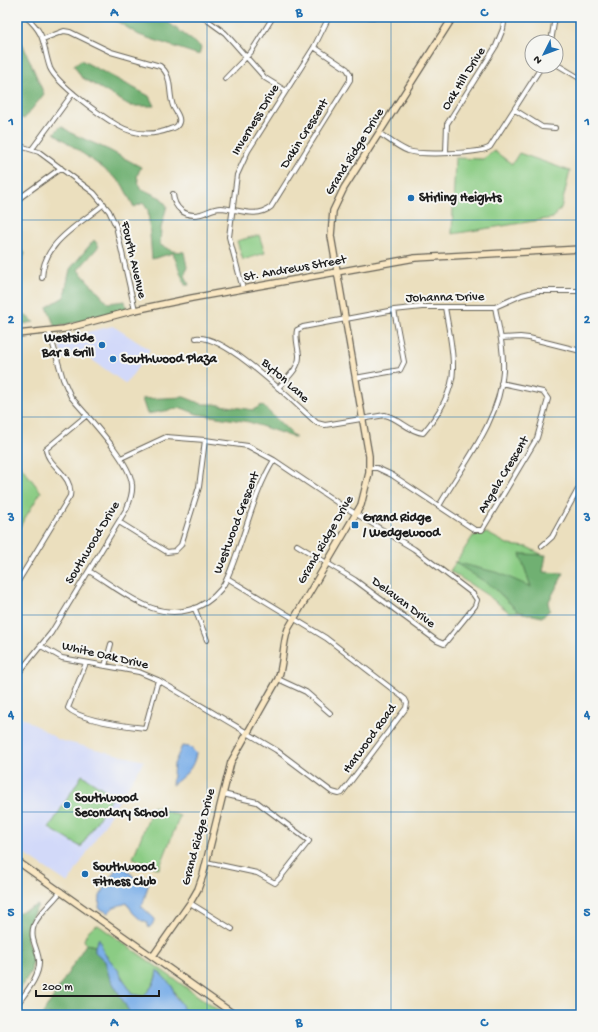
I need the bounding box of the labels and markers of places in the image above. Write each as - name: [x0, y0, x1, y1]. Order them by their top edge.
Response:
- place label: Stirling Heights: [419, 191, 503, 206]
- marker: Stirling Heights: [406, 193, 416, 203]
- place label: Westside Bar & Grill: [41, 331, 95, 361]
- marker: Westside Bar & Grill: [97, 340, 107, 350]
- place label: Southwood Plaza: [121, 352, 217, 367]
- marker: Southwood Plaza: [108, 354, 118, 364]
- place label: Grand Ridge / Wedgewood: [362, 511, 441, 541]
- marker: Grand Ridge / Wedgewood: [350, 520, 360, 530]
- place label: Southwood Secondary School: [75, 791, 168, 821]
- marker: Southwood Secondary School: [62, 800, 72, 810]
- place label: Southwood Fitness Club: [92, 860, 157, 890]
- marker: Southwood Fitness Club: [80, 869, 90, 879]

